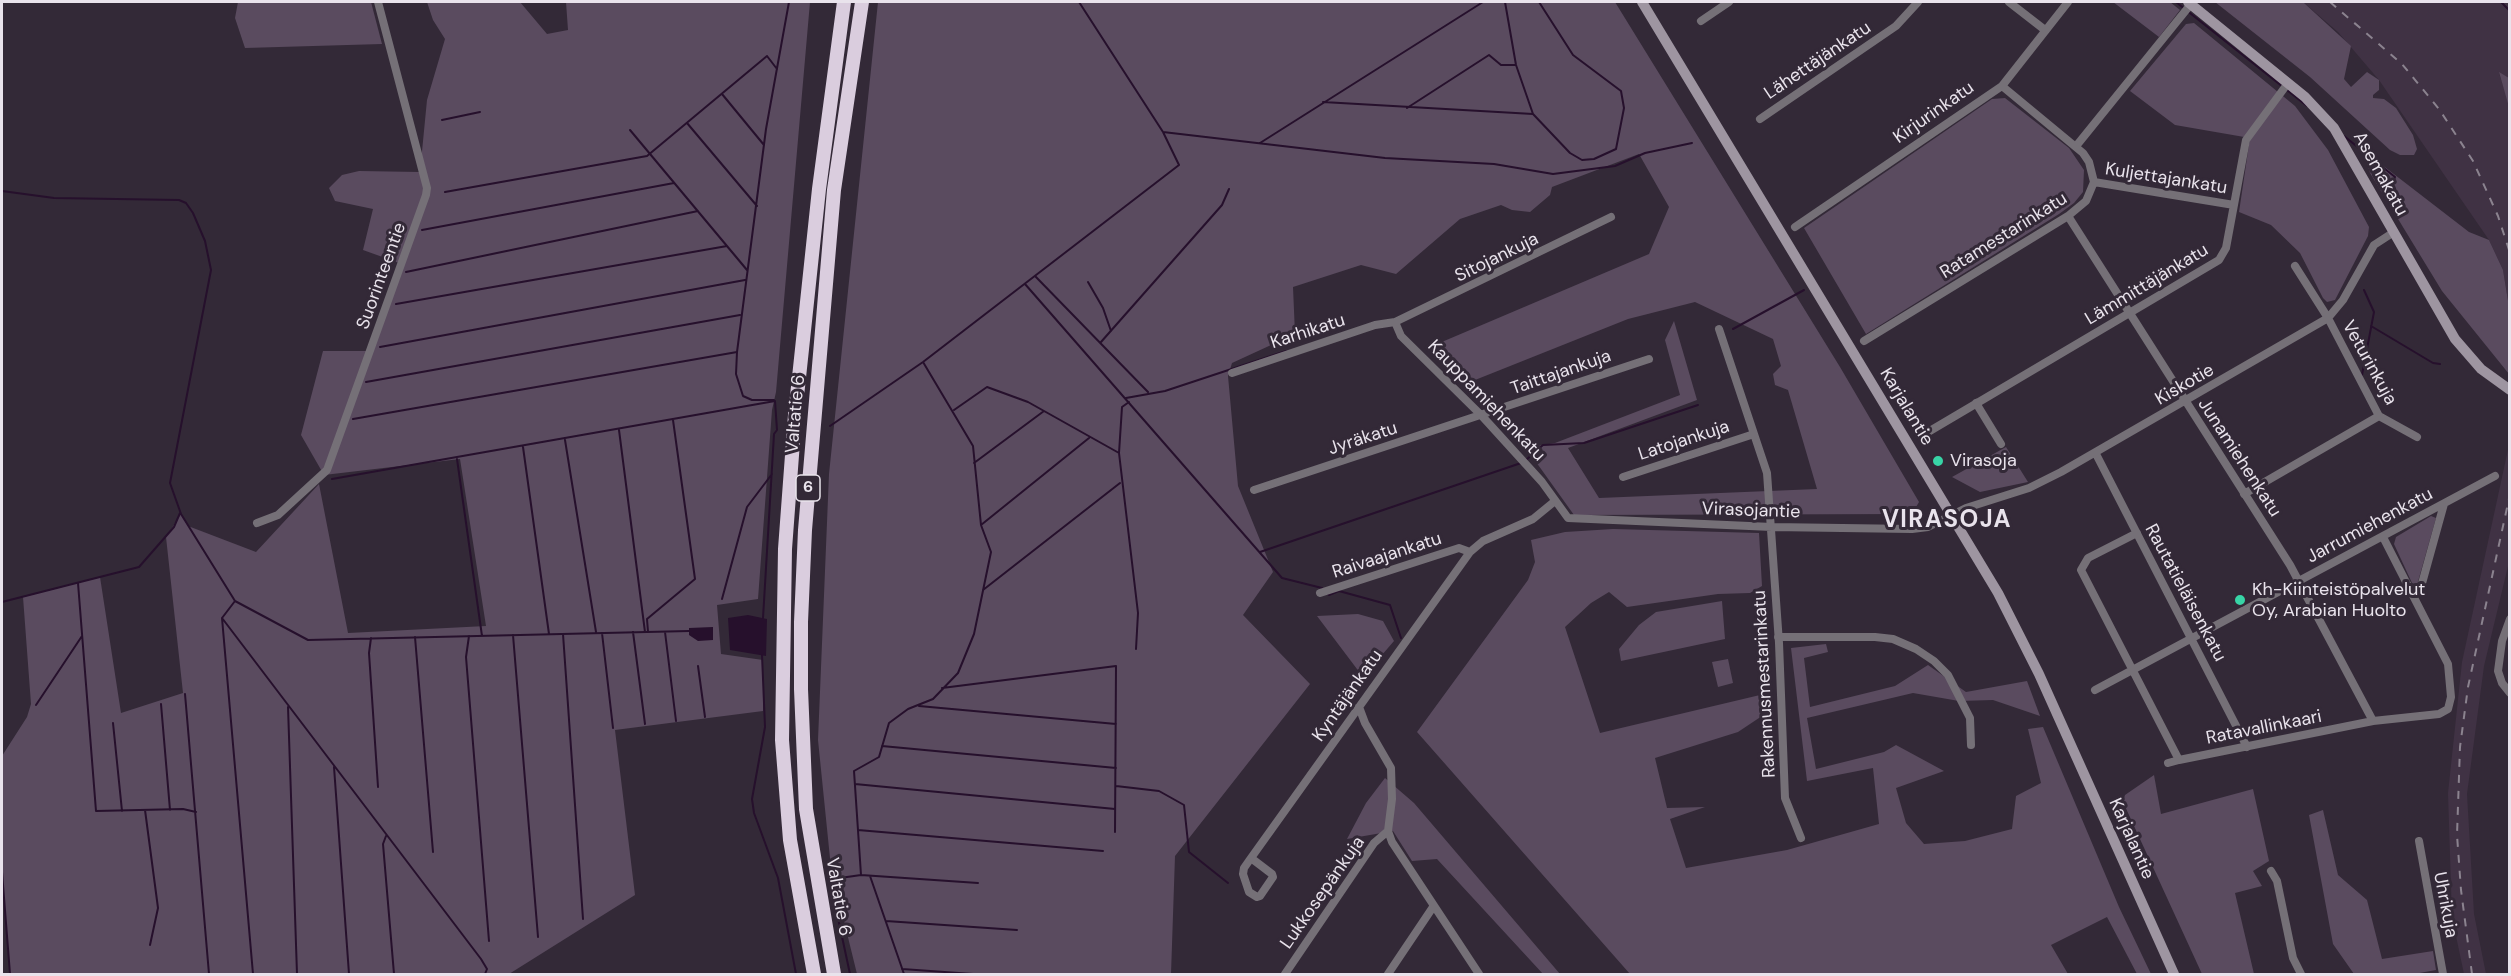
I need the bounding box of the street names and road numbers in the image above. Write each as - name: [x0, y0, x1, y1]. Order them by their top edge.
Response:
- street label: Lähettäjänkatu: [1761, 17, 1875, 105]
- street label: Kirjurinkatu: [1890, 77, 1978, 149]
- street label: Asemakatu: [2348, 128, 2412, 220]
- street label: Kuljettajankatu: [2103, 159, 2229, 199]
- street label: Ratamestarinkatu: [1936, 188, 2072, 284]
- street label: Suorinteentie: [353, 220, 411, 332]
- street label: Sitojankuja: [1452, 229, 1542, 287]
- street label: Lämmittäjänkatu: [2081, 240, 2213, 330]
- street label: Karhikatu: [1268, 310, 1348, 354]
- street label: Veturinkuja: [2337, 317, 2401, 409]
- street label: Kauppamiehenkatu: [1423, 336, 1549, 466]
- street label: Taittajankuja: [1508, 346, 1614, 400]
- street label: Kiskotie: [2152, 360, 2218, 410]
- street label: Karjalantie: [1874, 364, 1938, 450]
- street label: Valtatie 6: [782, 374, 810, 454]
- street label: Junamiehenkatu: [2193, 395, 2285, 521]
- street label: Latojankuja: [1636, 416, 1732, 466]
- street label: Jyräkatu: [1326, 418, 1400, 460]
- road number: 6: [796, 475, 820, 501]
- street label: Jarrumiehenkatu: [2303, 484, 2437, 568]
- street label: Virasojantie: [1701, 498, 1801, 524]
- street label: Rautatieläisenkatu: [2140, 521, 2230, 665]
- street label: Raivaajankatu: [1330, 528, 1444, 584]
- street label: Rakennusmestarinkatu: [1749, 590, 1781, 778]
- street label: Kyntäjänkatu: [1308, 646, 1388, 746]
- street label: Ratavallinkaari: [2204, 706, 2324, 750]
- street label: Karjalantie: [2104, 795, 2158, 883]
- street label: Lukkosepänkuja: [1276, 833, 1370, 953]
- street label: Valtatie 6: [820, 856, 856, 938]
- street label: Uhrikuja: [2428, 870, 2462, 940]

